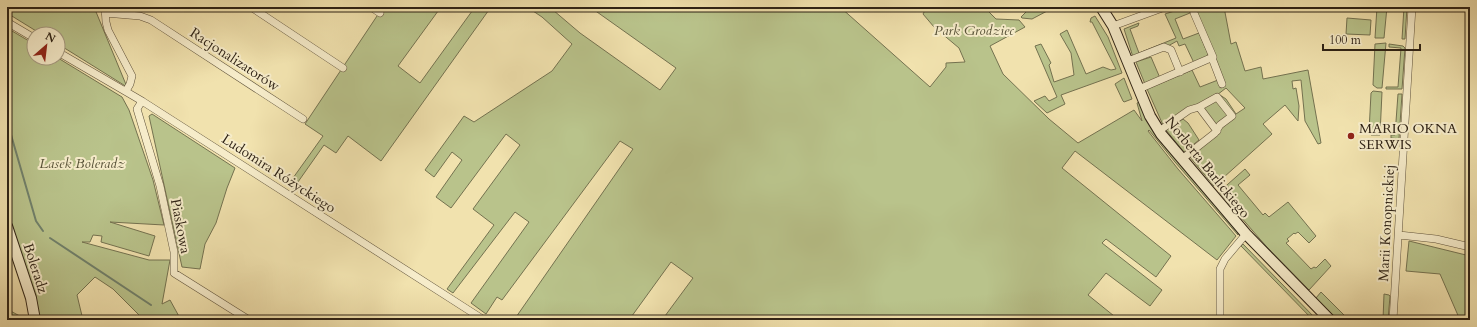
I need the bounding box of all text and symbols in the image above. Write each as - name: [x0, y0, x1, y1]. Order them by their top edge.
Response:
- park label: Park Grodziec: [934, 21, 1014, 40]
- street label: Racjonalizatorów: [186, 23, 284, 96]
- north arrow: [26, 26, 66, 66]
- scale bar: [1323, 26, 1420, 52]
- text: N: [43, 29, 59, 47]
- text: 100 m: [1329, 32, 1362, 48]
- street label: Norberta Barlickiego: [1161, 113, 1255, 222]
- place label: MARIO OKNA SERWIS: [1359, 119, 1457, 154]
- street label: Ludomira Różyckiego: [218, 129, 340, 218]
- marker: MARIO OKNA SERWIS: [1346, 131, 1356, 141]
- park label: Lasek Boleradz: [39, 154, 125, 173]
- street label: Marii Konopnickiej: [1374, 164, 1399, 282]
- street label: Piaskowa: [166, 197, 195, 255]
- street label: Boleradz: [18, 241, 53, 296]

